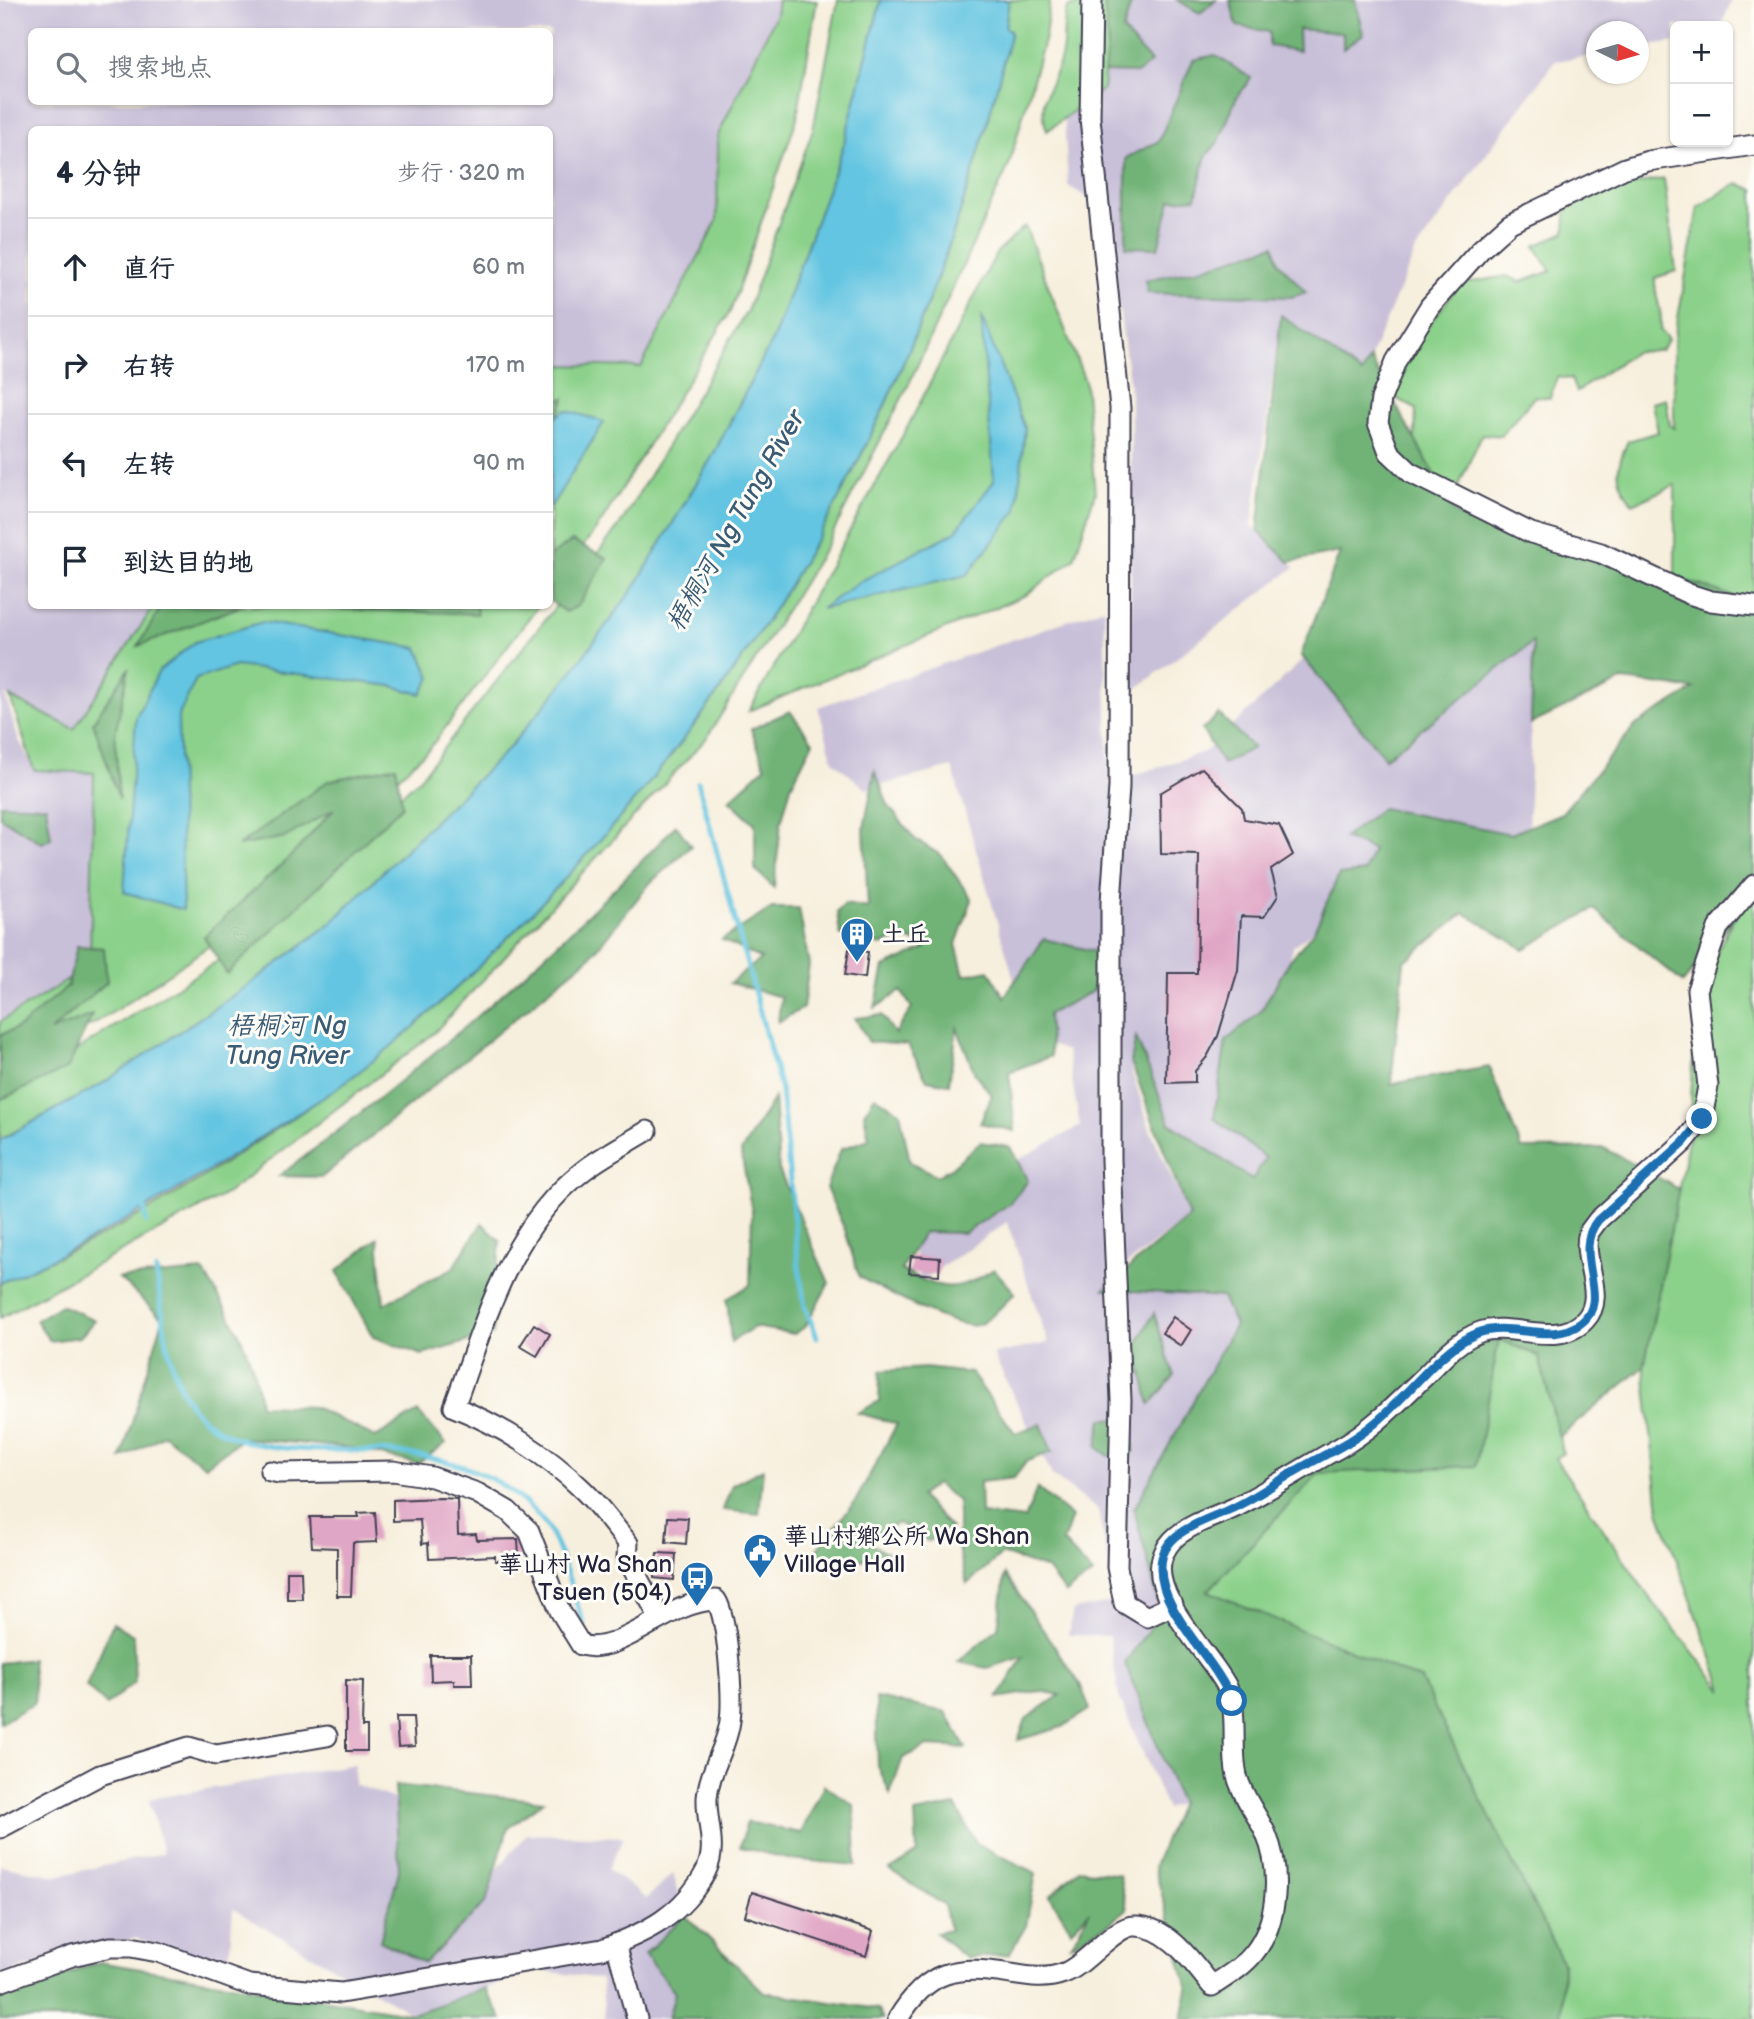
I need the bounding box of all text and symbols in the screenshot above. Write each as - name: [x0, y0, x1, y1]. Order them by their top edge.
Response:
- north arrow: [1586, 21, 1649, 84]
- map controls: [1670, 21, 1733, 147]
- button: +: [1670, 21, 1733, 84]
- search box: [28, 28, 553, 105]
- icon: search: [52, 48, 90, 86]
- text: 搜索地点: [108, 53, 212, 84]
- button: −: [1670, 84, 1733, 147]
- text: 4 分钟: [56, 156, 142, 192]
- text: 步行 · 320 m: [398, 159, 525, 187]
- icon: ahead: [56, 248, 94, 286]
- text: 60 m: [472, 253, 525, 281]
- text: 直行: [123, 254, 175, 285]
- icon: right: [56, 346, 94, 384]
- text: 170 m: [466, 351, 525, 379]
- text: 右转: [123, 352, 175, 383]
- water label: 梧桐河 Ng Tung River: [661, 404, 813, 636]
- icon: left: [56, 444, 94, 482]
- text: 90 m: [473, 449, 525, 477]
- text: 左转: [123, 450, 175, 481]
- icon: arrive: [56, 542, 94, 580]
- text: 到达目的地: [123, 548, 253, 579]
- building icon: 土丘: [838, 915, 876, 964]
- place label: 土丘: [882, 920, 930, 949]
- water label: 梧桐河 Ng Tung River: [225, 1011, 350, 1072]
- route end: [1686, 1103, 1717, 1134]
- place label: 華山村鄉公所 Wa Shan Village Hall: [784, 1522, 1030, 1579]
- public building icon: 華山村鄉公所 Wa Shan Village Hall: [741, 1531, 779, 1580]
- place label: 華山村 Wa Shan Tsuen (504): [499, 1550, 672, 1607]
- bus stop icon: 華山村 Wa Shan Tsuen (504): [678, 1559, 716, 1608]
- route start: [1216, 1685, 1247, 1716]

